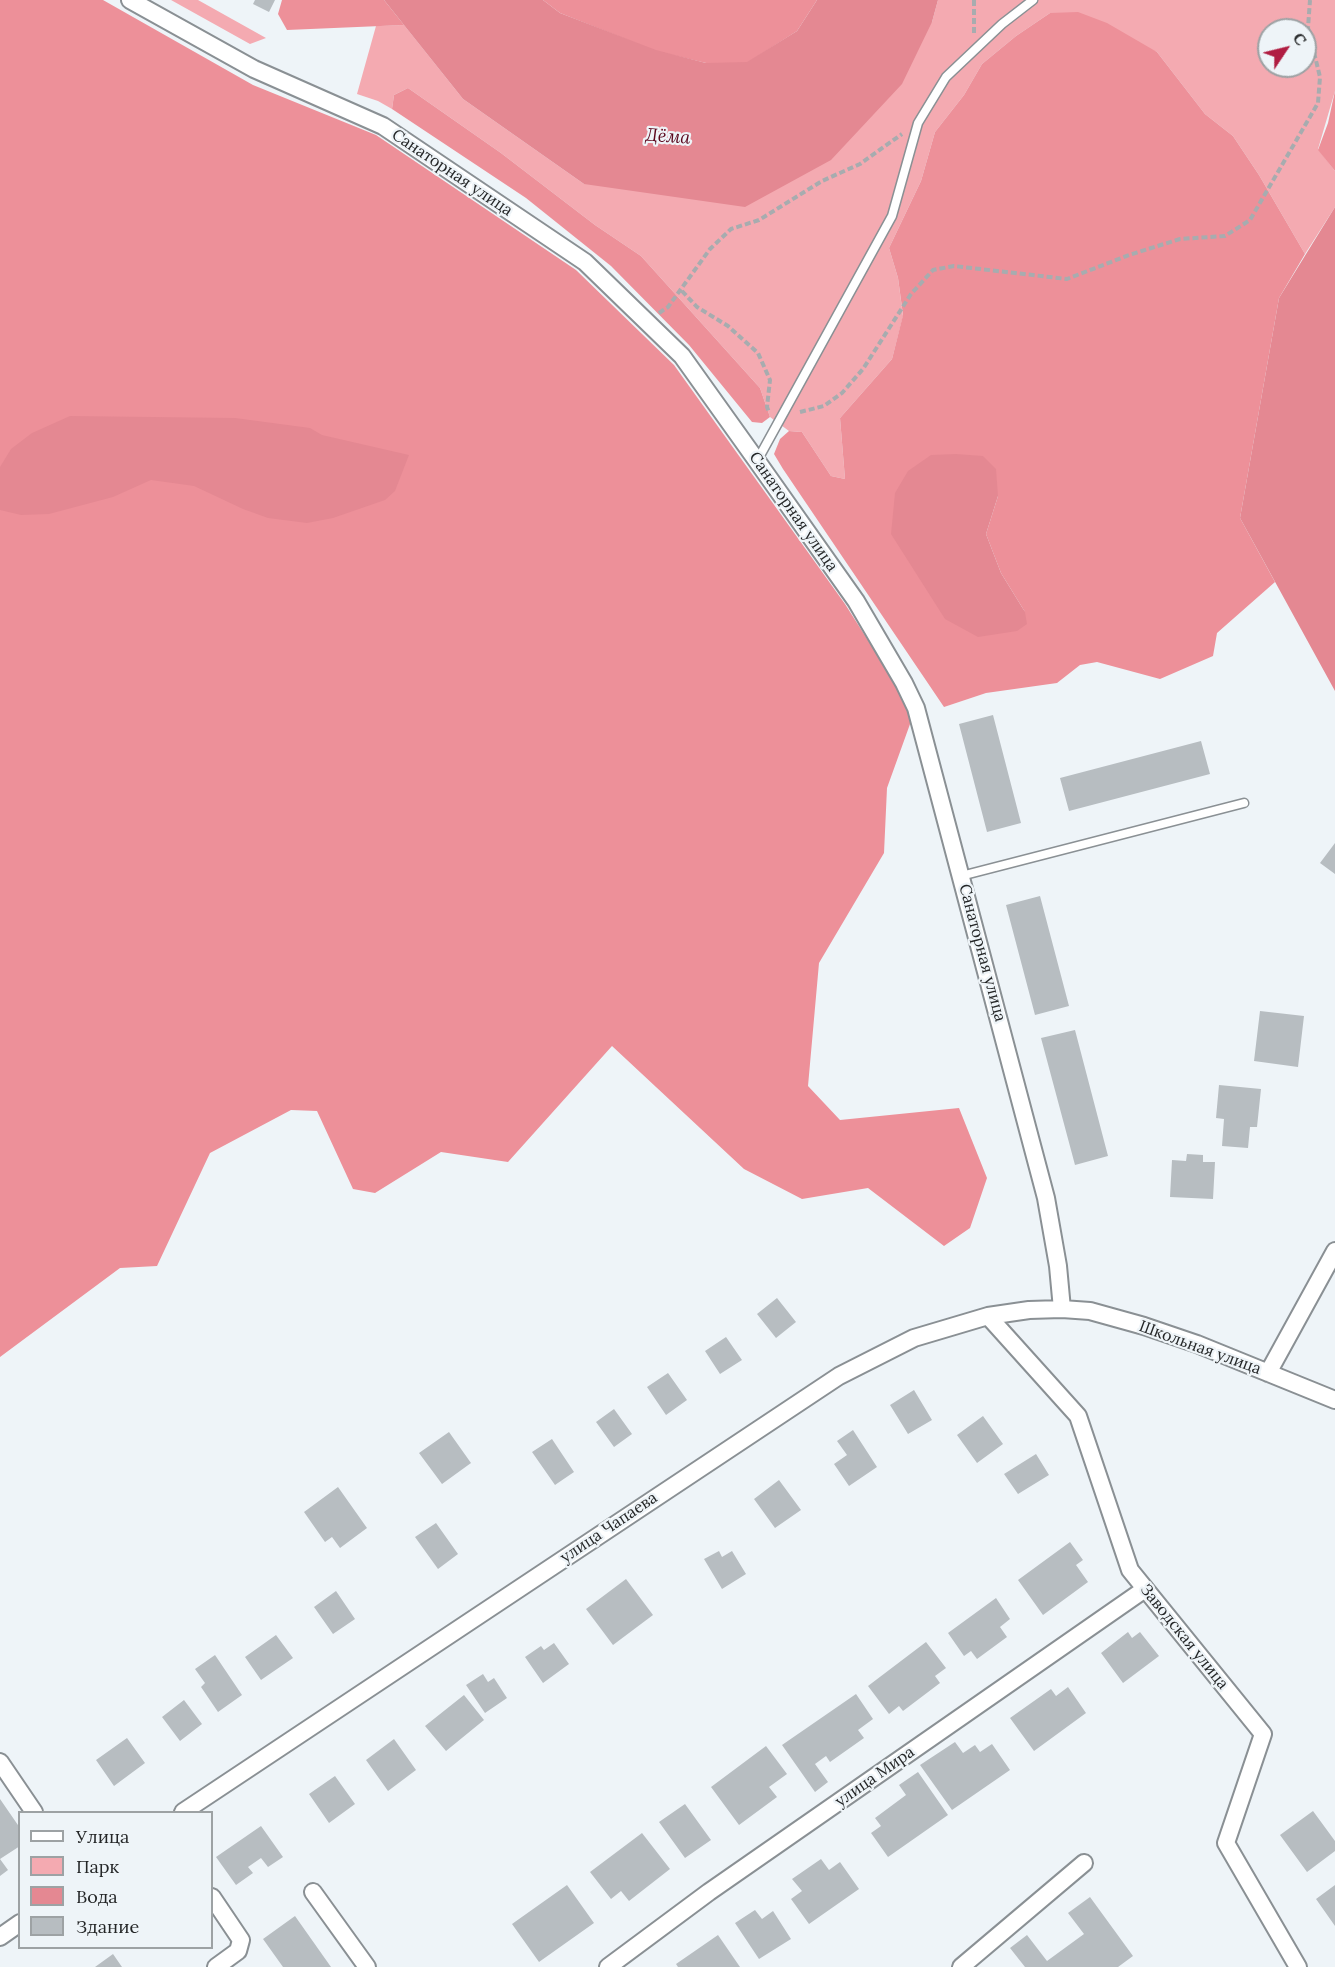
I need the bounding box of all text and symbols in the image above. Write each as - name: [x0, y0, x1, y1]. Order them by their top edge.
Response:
- north arrow: [1257, 18, 1317, 78]
- text: С: [1289, 29, 1311, 49]
- street label: Санаторная улица: [388, 125, 516, 221]
- water label: Дёма: [645, 125, 691, 149]
- street label: Санаторная улица: [745, 448, 841, 576]
- street label: Санаторная улица: [954, 882, 1010, 1024]
- street label: Школьная улица: [1136, 1317, 1264, 1379]
- street label: улица Чапаева: [557, 1488, 661, 1568]
- street label: Заводская улица: [1136, 1581, 1232, 1693]
- street label: улица Мира: [832, 1743, 918, 1811]
- legend: [18, 1811, 213, 1949]
- text: Улица: [76, 1825, 129, 1848]
- text: Парк: [76, 1855, 119, 1878]
- text: Вода: [76, 1885, 118, 1908]
- text: Здание: [76, 1915, 139, 1938]

